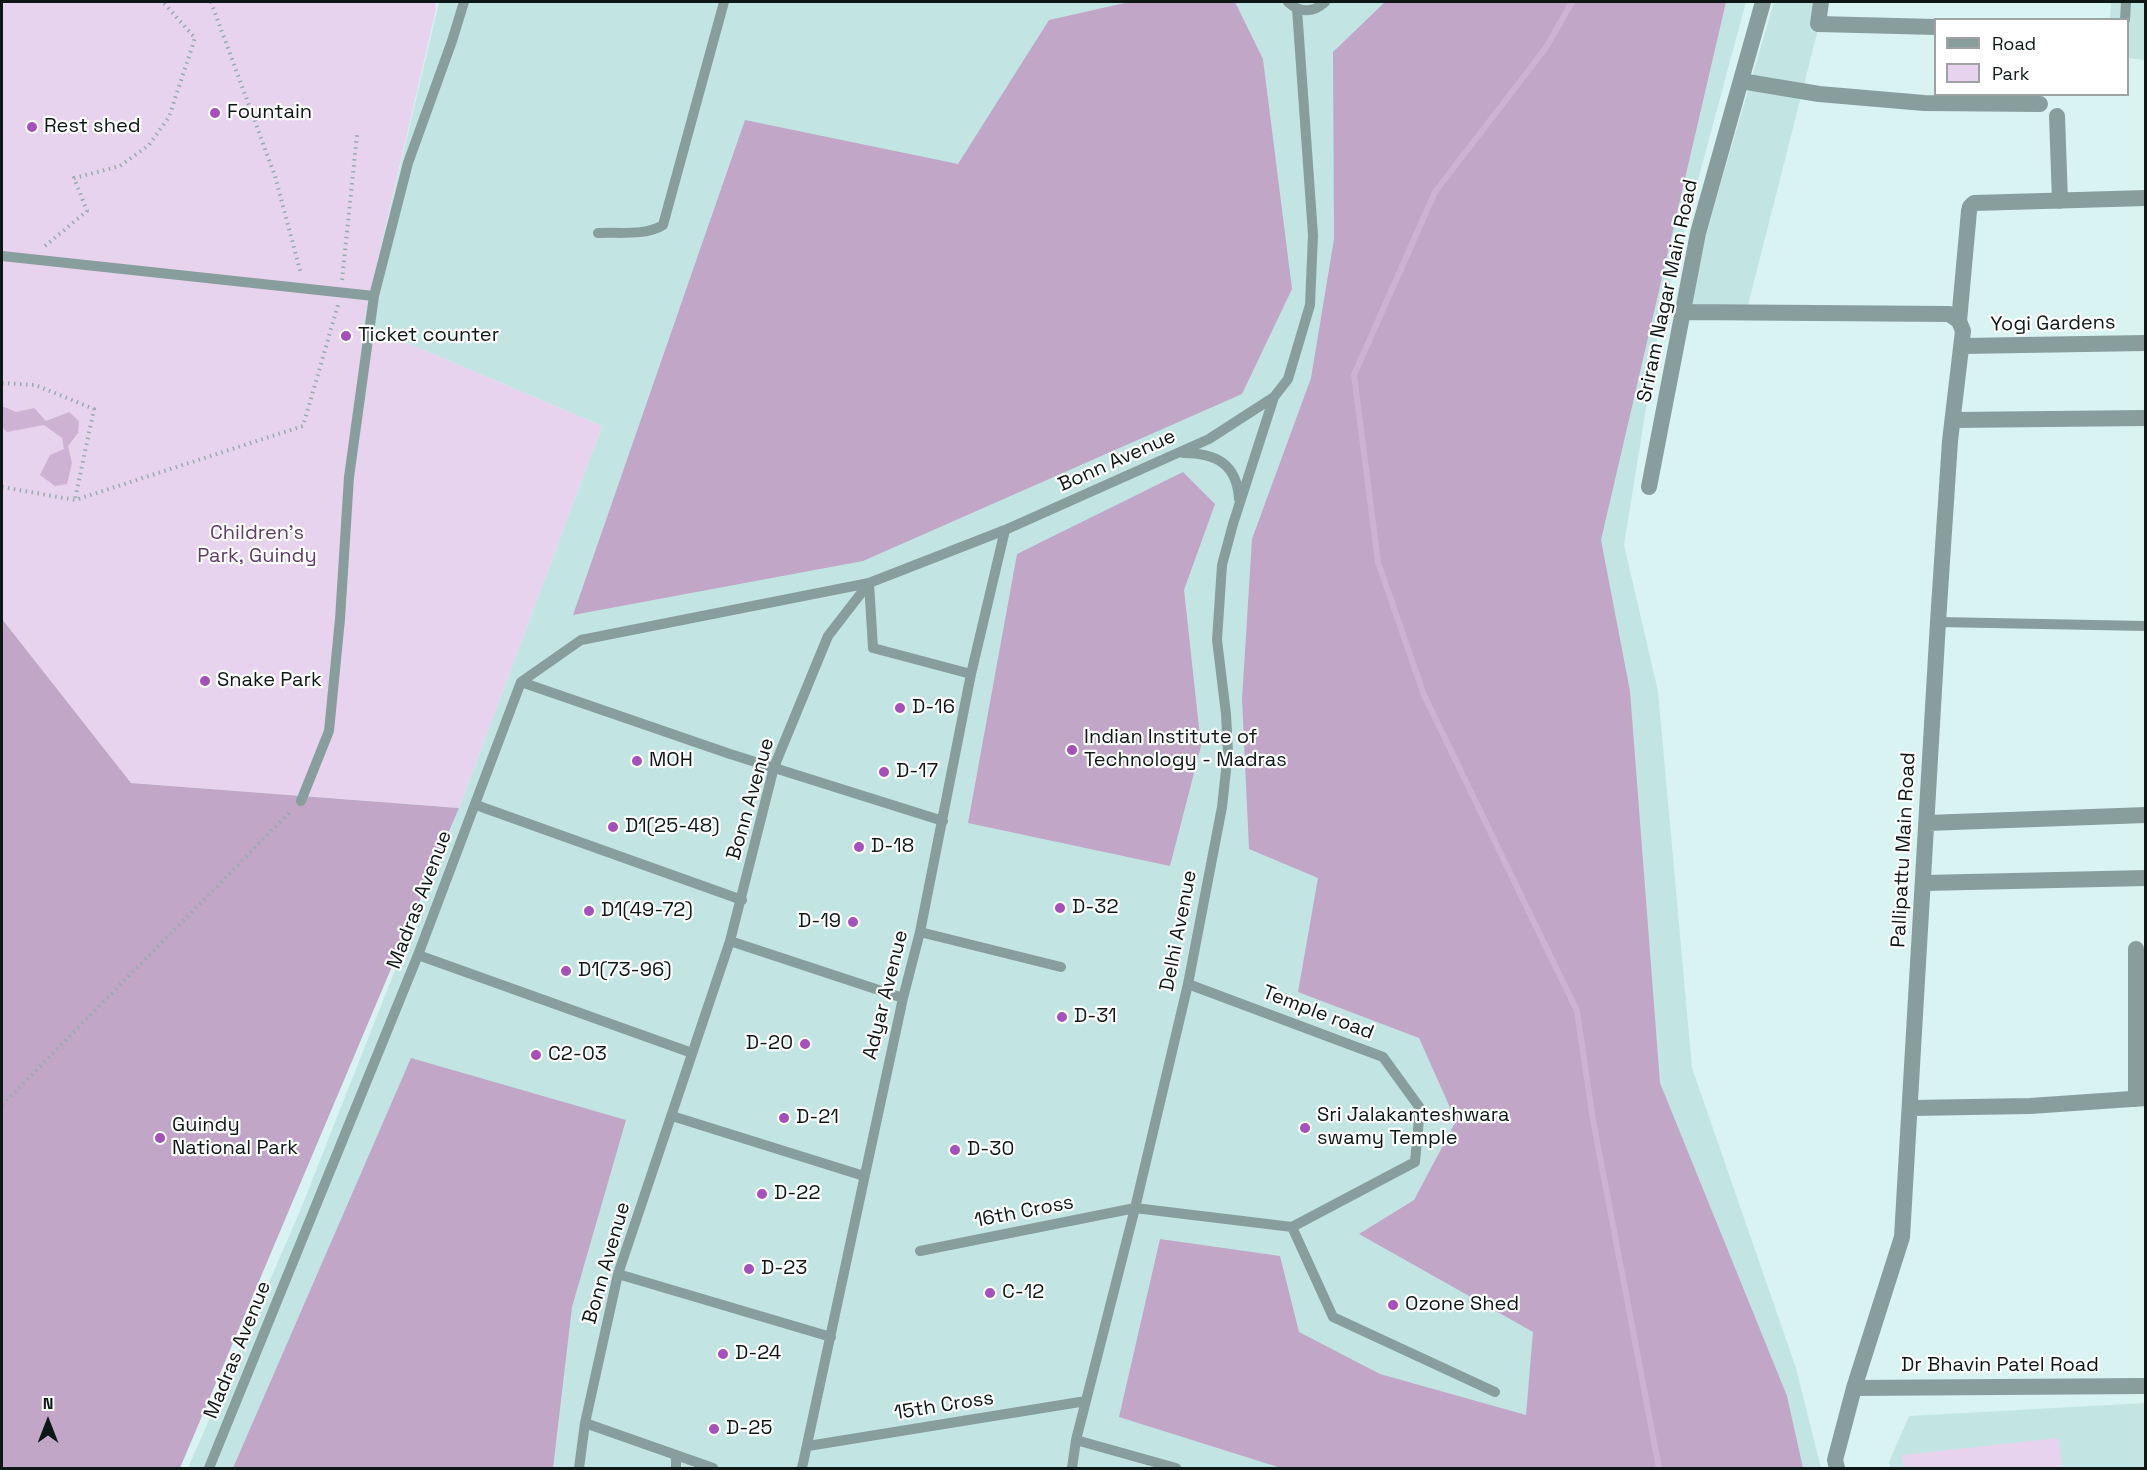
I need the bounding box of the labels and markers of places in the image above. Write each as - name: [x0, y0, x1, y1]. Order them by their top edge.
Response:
- place label: Fountain: [227, 101, 312, 125]
- marker: Fountain: [208, 106, 222, 120]
- place label: Rest shed: [44, 115, 141, 139]
- marker: Rest shed: [25, 120, 39, 134]
- place label: Ticket counter: [358, 324, 499, 348]
- marker: Ticket counter: [339, 329, 353, 343]
- place label: Snake Park: [217, 669, 322, 693]
- marker: Snake Park: [198, 674, 212, 688]
- place label: D-16: [912, 696, 955, 720]
- marker: D-16: [893, 701, 907, 715]
- place label: Indian Institute of Technology - Madras: [1084, 726, 1287, 773]
- marker: Indian Institute of Technology - Madras: [1065, 743, 1079, 757]
- place label: MOH: [649, 749, 693, 773]
- marker: MOH: [630, 754, 644, 768]
- place label: D-17: [896, 760, 938, 784]
- marker: D-17: [877, 765, 891, 779]
- place label: D1(25-48): [625, 815, 720, 839]
- marker: D1(25-48): [606, 820, 620, 834]
- place label: D-18: [871, 835, 914, 859]
- marker: D-18: [852, 840, 866, 854]
- place label: D-32: [1072, 896, 1118, 920]
- place label: D1(49-72): [601, 899, 693, 923]
- marker: D-32: [1053, 901, 1067, 915]
- marker: D1(49-72): [582, 904, 596, 918]
- place label: D-19: [798, 910, 841, 934]
- marker: D-19: [846, 915, 860, 929]
- place label: D1(73-96): [578, 959, 671, 983]
- marker: D1(73-96): [559, 964, 573, 978]
- place label: D-31: [1074, 1005, 1117, 1029]
- marker: D-31: [1055, 1010, 1069, 1024]
- place label: D-20: [746, 1032, 793, 1056]
- marker: D-20: [798, 1037, 812, 1051]
- place label: C2-03: [548, 1043, 607, 1067]
- marker: C2-03: [529, 1048, 543, 1062]
- place label: Sri Jalakanteshwara swamy Temple: [1317, 1104, 1510, 1151]
- place label: D-21: [796, 1106, 839, 1130]
- marker: D-21: [777, 1111, 791, 1125]
- place label: Guindy National Park: [172, 1114, 298, 1161]
- marker: Sri Jalakanteshwara swamy Temple: [1298, 1121, 1312, 1135]
- marker: Guindy National Park: [153, 1131, 167, 1145]
- place label: D-30: [967, 1138, 1014, 1162]
- marker: D-30: [948, 1143, 962, 1157]
- place label: D-22: [774, 1182, 820, 1206]
- marker: D-22: [755, 1187, 769, 1201]
- place label: D-23: [761, 1257, 807, 1281]
- marker: D-23: [742, 1262, 756, 1276]
- place label: C-12: [1002, 1281, 1044, 1305]
- marker: C-12: [983, 1286, 997, 1300]
- place label: Ozone Shed: [1405, 1293, 1519, 1317]
- marker: Ozone Shed: [1386, 1298, 1400, 1312]
- place label: D-24: [735, 1342, 781, 1366]
- marker: D-24: [716, 1347, 730, 1361]
- place label: D-25: [726, 1417, 772, 1441]
- marker: D-25: [707, 1422, 721, 1436]

